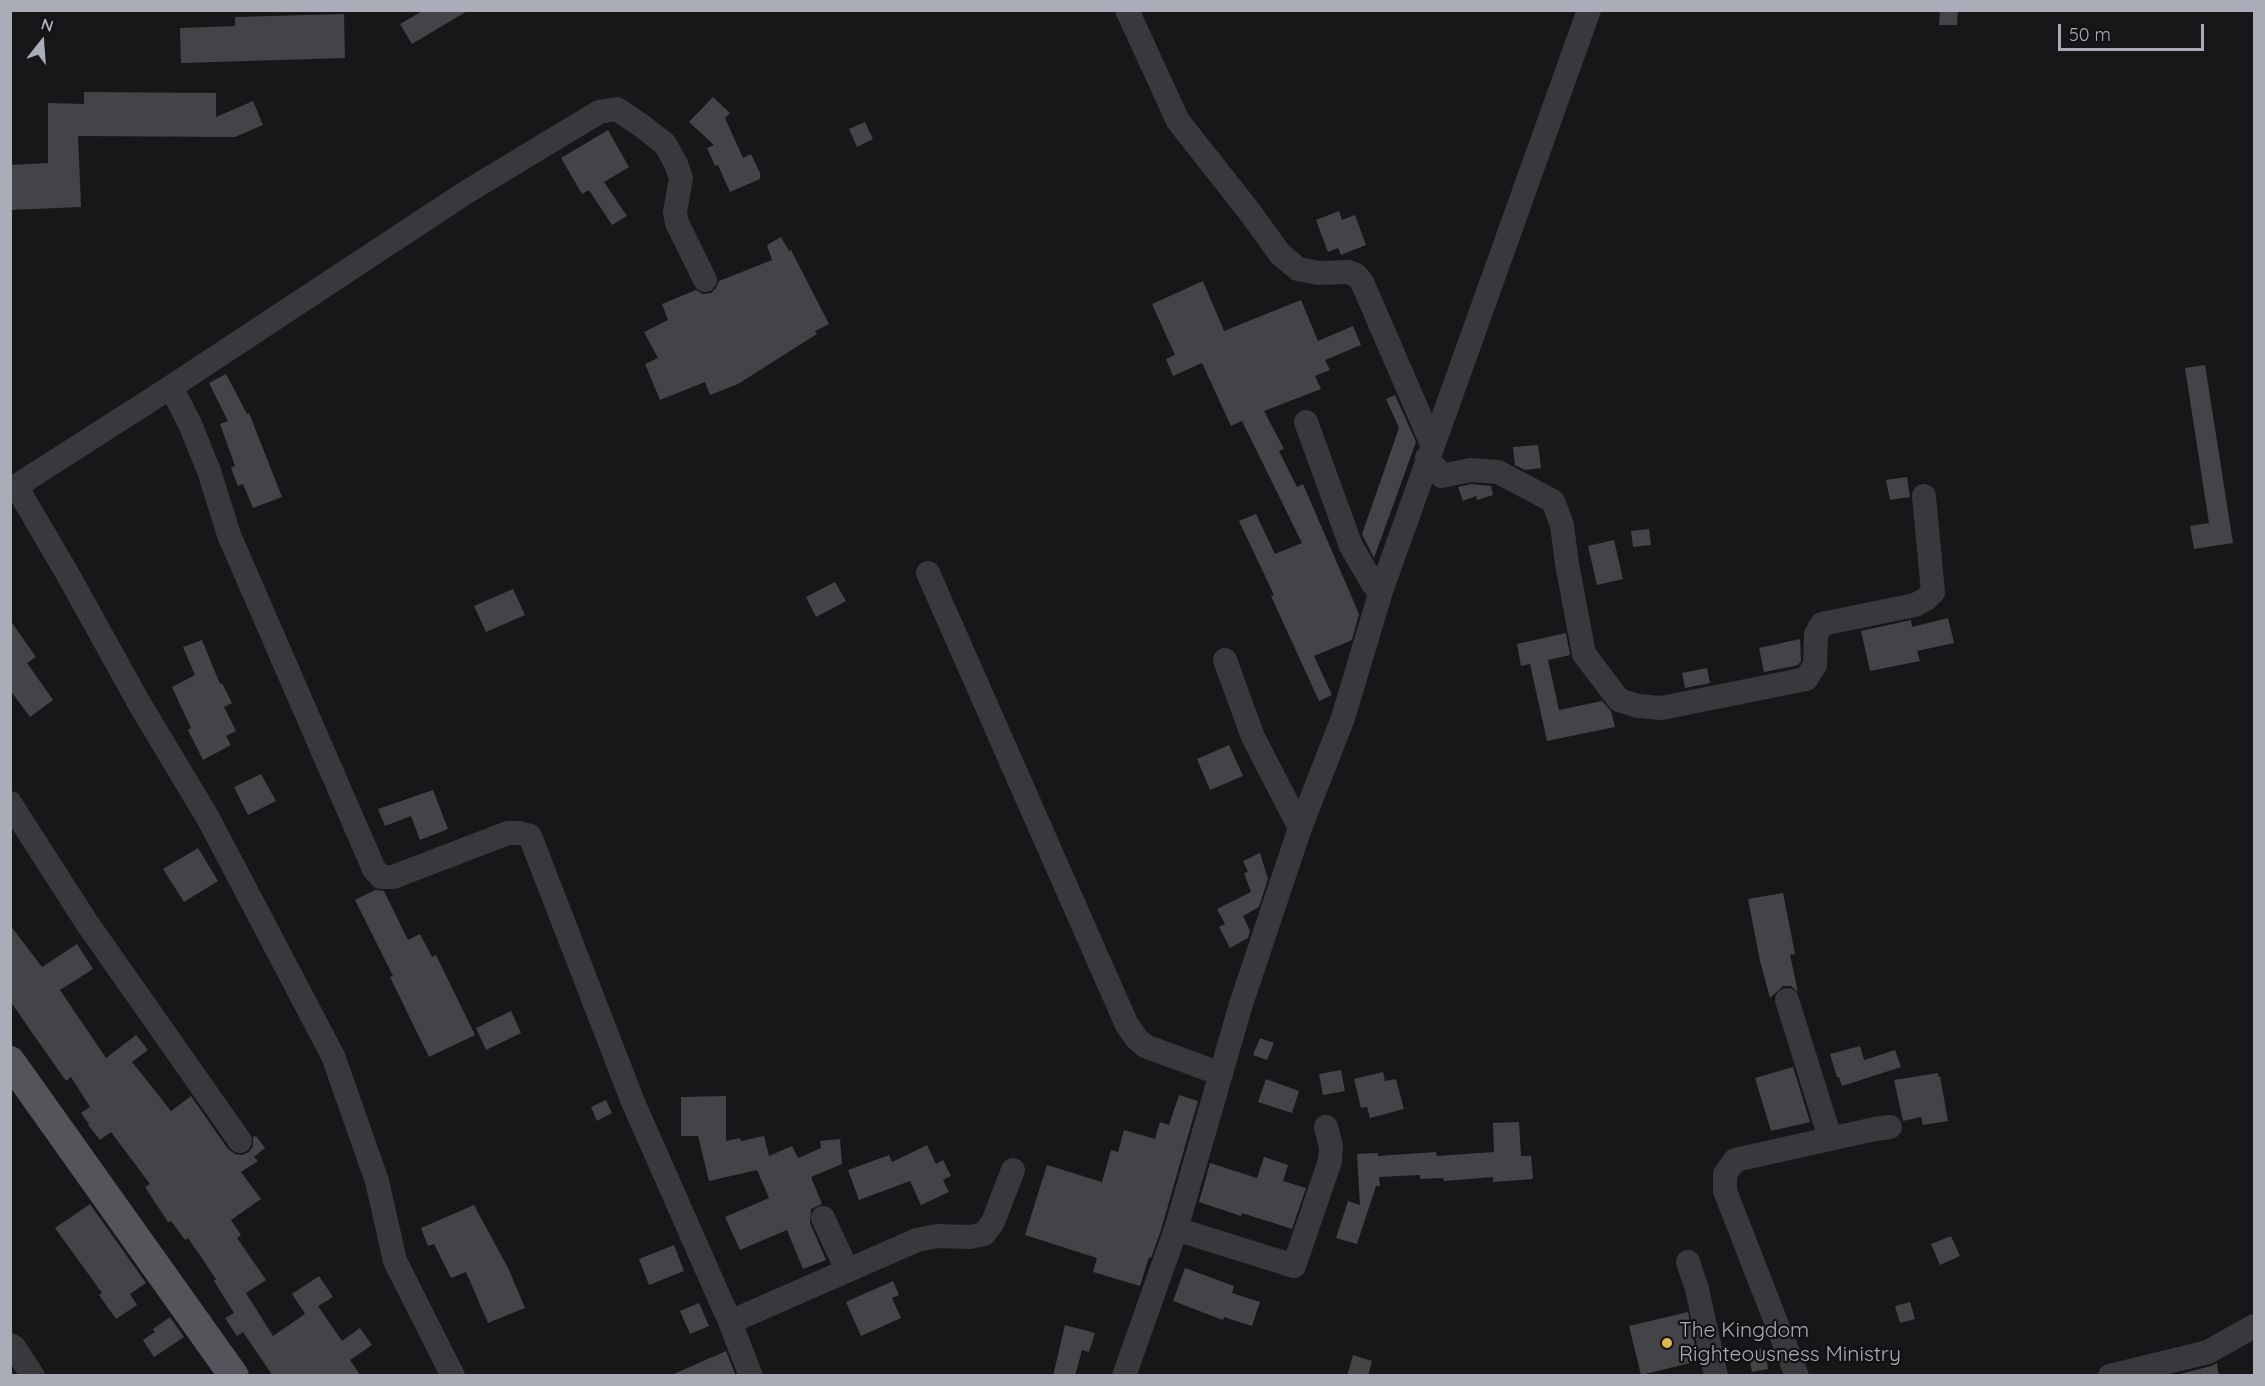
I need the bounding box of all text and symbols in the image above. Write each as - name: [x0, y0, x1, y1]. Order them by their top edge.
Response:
- north arrow: [12, 12, 72, 72]
- scale bar: [2061, 12, 2206, 50]
- text: N: [39, 14, 56, 36]
- text: 50 m: [2069, 23, 2111, 46]
- place label: The Kingdom Righteousness Ministry: [1679, 1318, 1901, 1368]
- marker: The Kingdom Righteousness Ministry: [1660, 1336, 1674, 1350]

